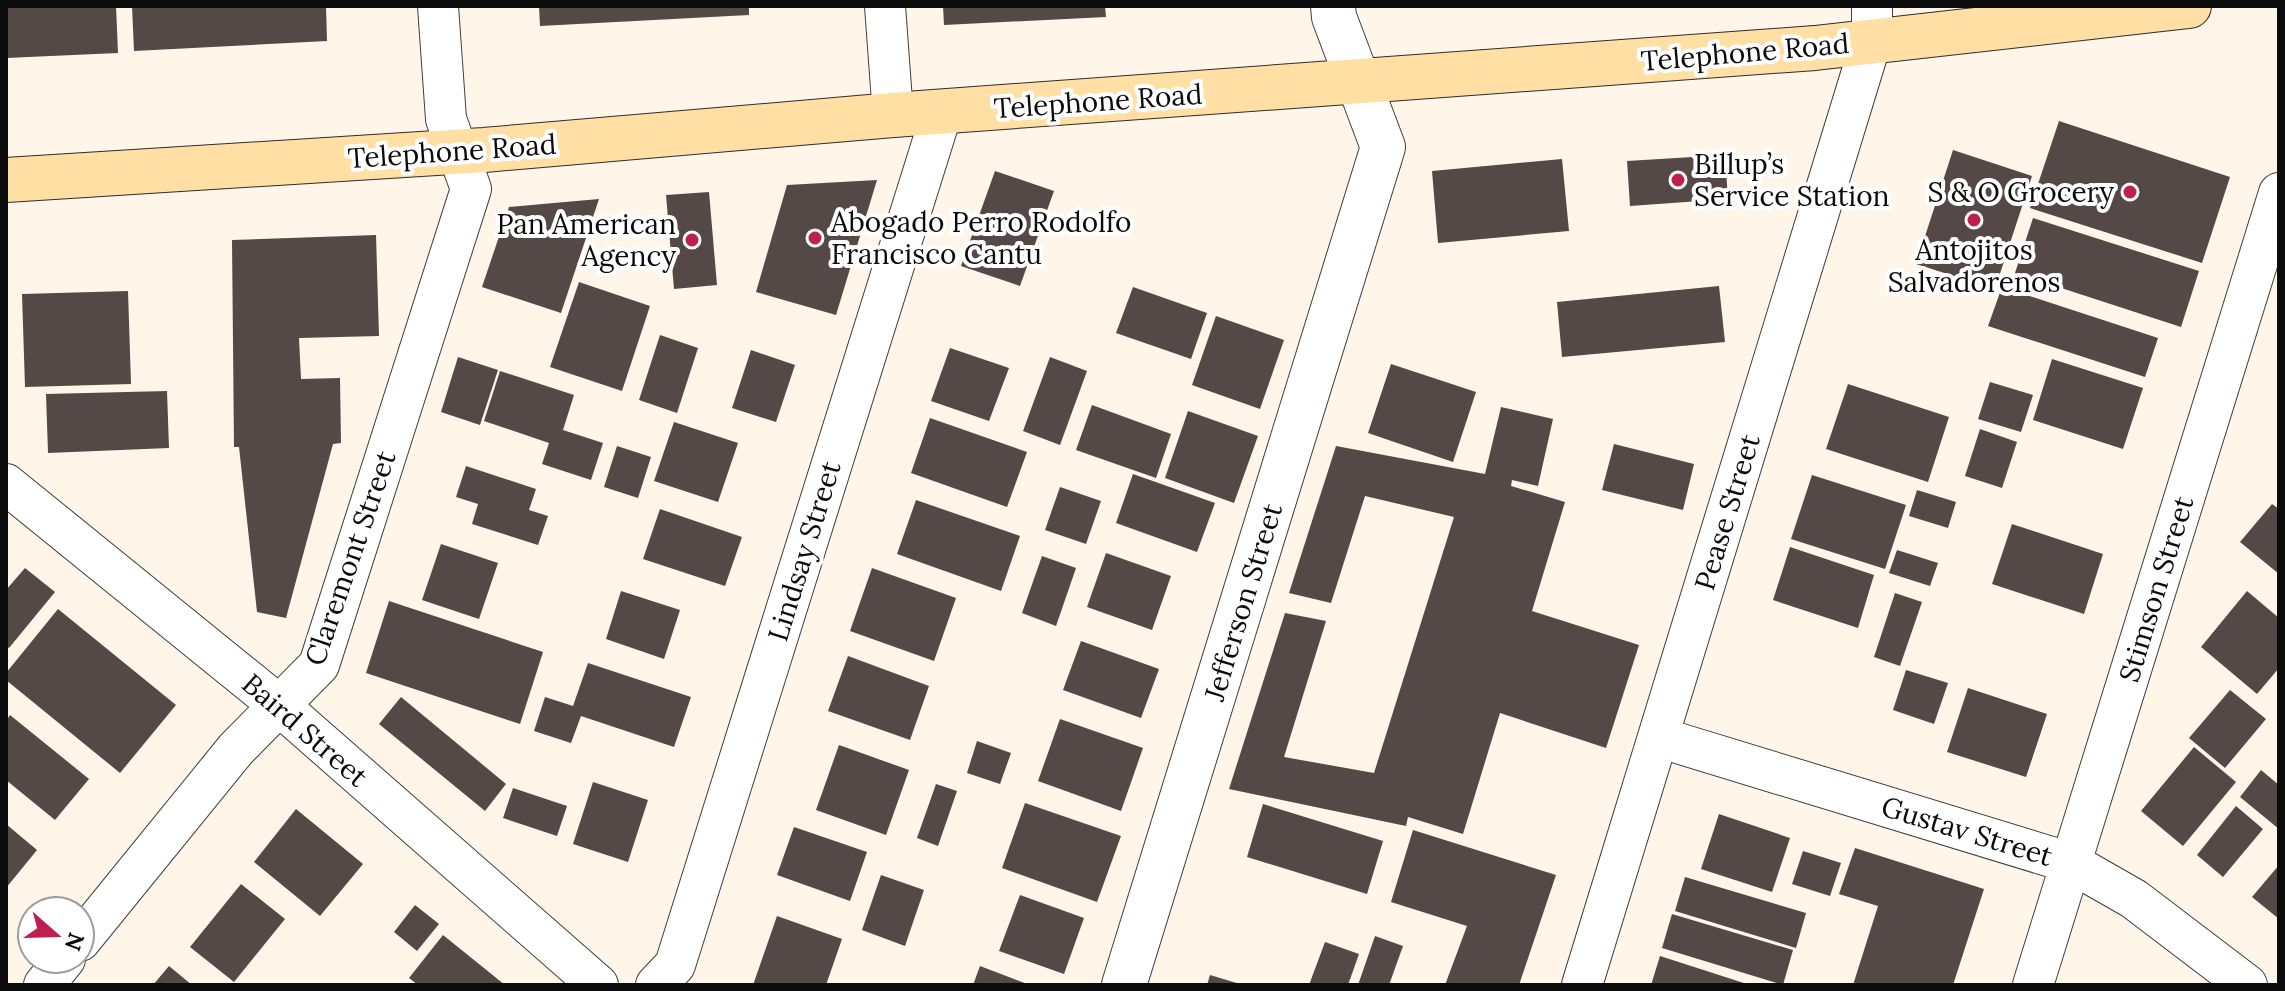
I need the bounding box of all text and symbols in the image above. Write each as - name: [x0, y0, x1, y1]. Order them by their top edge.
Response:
- street label: Telephone Road: [1639, 25, 1851, 79]
- street label: Telephone Road: [993, 76, 1203, 126]
- street label: Telephone Road: [347, 126, 557, 176]
- place label: Billup’s Service Station: [1694, 146, 1890, 214]
- marker: Billup’s Service Station: [1669, 171, 1687, 189]
- place label: S & O Grocery: [1927, 174, 2114, 210]
- marker: S & O Grocery: [2121, 183, 2139, 201]
- place label: Abogado Perro Rodolfo Francisco Cantu: [830, 204, 1132, 272]
- place label: Pan American Agency: [496, 206, 676, 274]
- marker: Antojitos Salvadorenos: [1965, 211, 1983, 229]
- marker: Abogado Perro Rodolfo Francisco Cantu: [806, 229, 824, 247]
- marker: Pan American Agency: [683, 231, 701, 249]
- place label: Antojitos Salvadorenos: [1888, 232, 2060, 300]
- street label: Pease Street: [1686, 430, 1768, 594]
- street label: Claremont Street: [296, 446, 404, 670]
- street label: Lindsay Street: [760, 456, 849, 645]
- street label: Stimson Street: [2111, 491, 2201, 686]
- street label: Jefferson Street: [1196, 499, 1290, 706]
- street label: Baird Street: [235, 666, 375, 795]
- street label: Gustav Street: [1877, 788, 2057, 874]
- north arrow: [16, 895, 96, 975]
- text: N: [59, 929, 91, 955]

